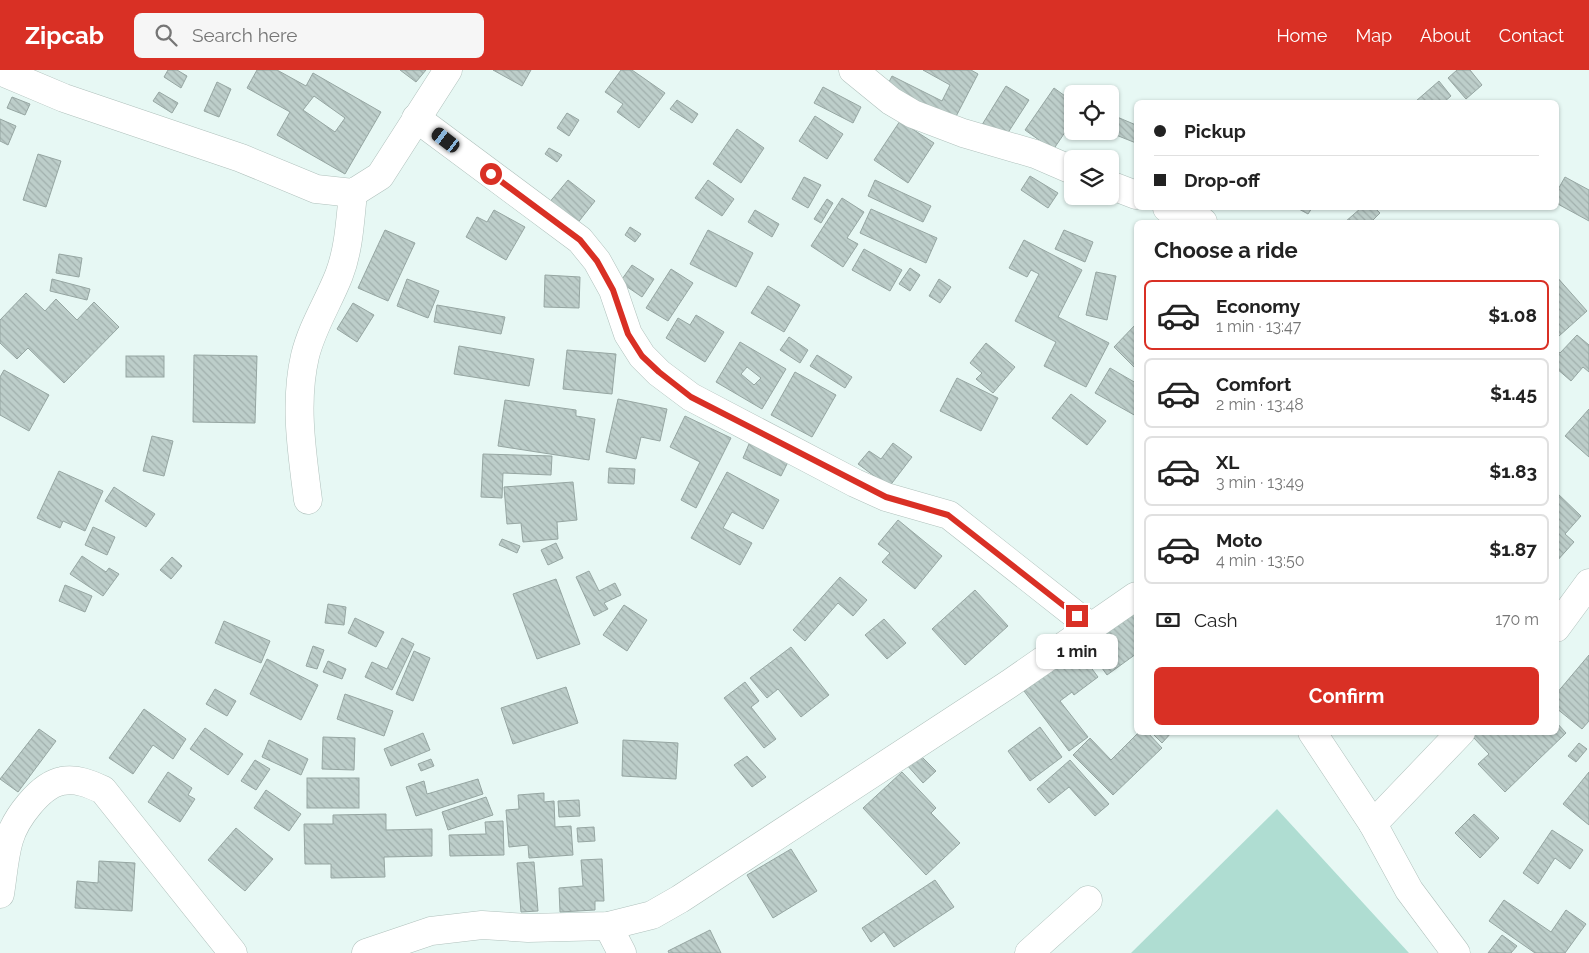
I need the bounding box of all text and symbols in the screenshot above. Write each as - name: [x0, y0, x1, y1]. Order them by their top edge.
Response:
- search box: [134, 13, 484, 58]
- text: Zipcab: [25, 21, 104, 50]
- icon: search: [152, 21, 180, 49]
- text: Search here: [192, 24, 297, 46]
- text: Home: [1276, 25, 1327, 46]
- text: Map: [1355, 25, 1392, 46]
- text: About: [1420, 25, 1471, 46]
- text: Contact: [1499, 25, 1564, 46]
- map controls: [1064, 85, 1119, 205]
- button: locate: [1064, 85, 1119, 140]
- text: Pickup: [1184, 120, 1246, 142]
- car: [429, 125, 462, 155]
- button: layers: [1064, 150, 1119, 205]
- route start: [480, 163, 502, 185]
- text: Drop-off: [1184, 169, 1260, 191]
- text: Choose a ride: [1154, 237, 1298, 263]
- icon: car: [1156, 293, 1201, 338]
- text: Economy: [1216, 295, 1300, 317]
- text: $1.08: [1488, 304, 1537, 326]
- text: 1 min · 13:47: [1216, 317, 1301, 336]
- icon: car: [1156, 371, 1201, 416]
- text: Comfort: [1216, 373, 1291, 395]
- text: $1.45: [1490, 382, 1537, 404]
- text: 2 min · 13:48: [1216, 395, 1304, 414]
- icon: car: [1156, 449, 1201, 494]
- text: XL: [1216, 451, 1239, 473]
- text: $1.83: [1489, 460, 1537, 482]
- text: 3 min · 13:49: [1216, 473, 1304, 492]
- icon: car: [1156, 527, 1201, 572]
- text: Moto: [1216, 529, 1262, 551]
- text: $1.87: [1489, 538, 1537, 560]
- text: 4 min · 13:50: [1216, 551, 1304, 570]
- route end: [1066, 605, 1088, 627]
- icon: cash: [1154, 606, 1182, 634]
- text: Cash: [1194, 609, 1238, 631]
- text: 170 m: [1495, 610, 1539, 629]
- callout: 1 min: [1036, 634, 1118, 668]
- text: 1 min: [1057, 642, 1097, 661]
- button: Confirm: [1154, 667, 1539, 725]

